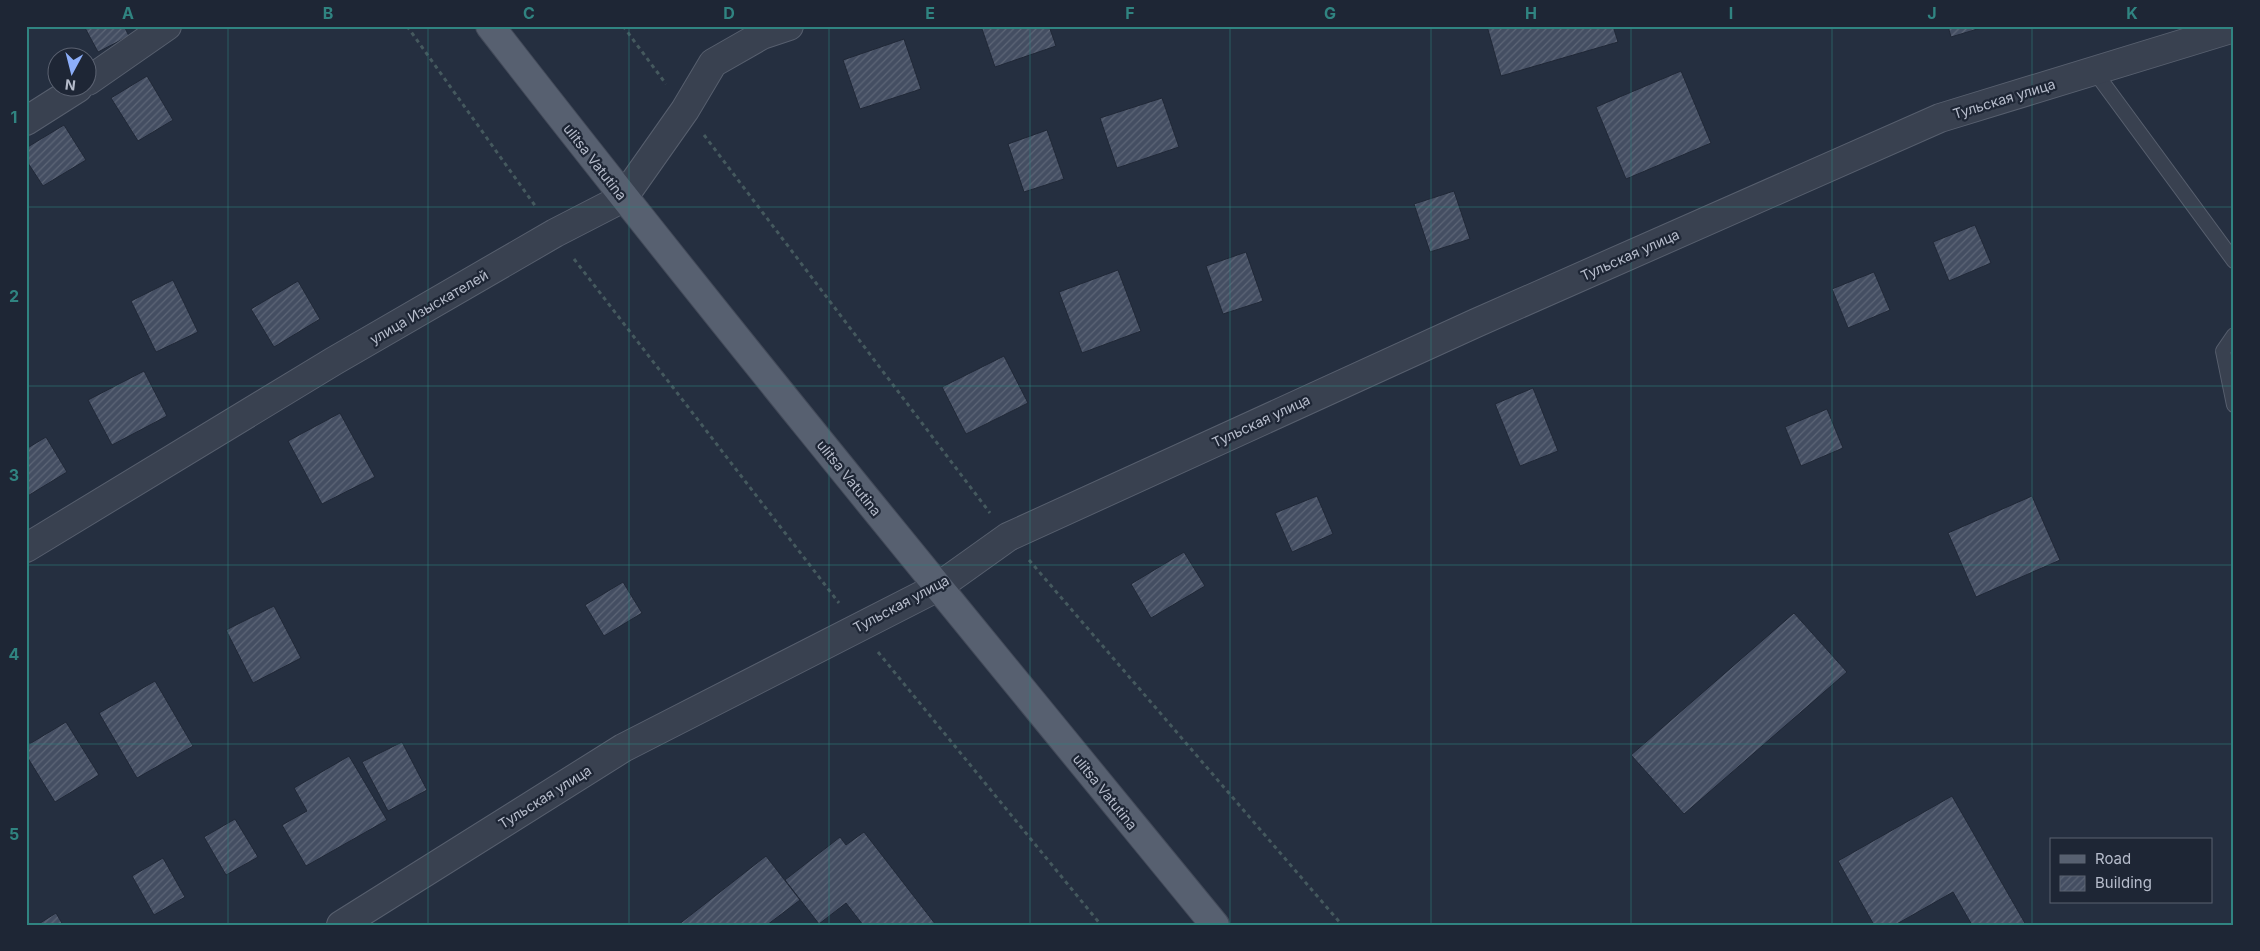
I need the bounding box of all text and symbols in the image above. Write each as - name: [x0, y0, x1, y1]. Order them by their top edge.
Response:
- text: A: [122, 3, 134, 23]
- text: B: [323, 3, 333, 23]
- text: C: [523, 3, 535, 23]
- text: D: [723, 3, 735, 23]
- text: E: [925, 3, 935, 23]
- text: F: [1125, 3, 1135, 23]
- text: G: [1324, 3, 1336, 23]
- text: H: [1525, 3, 1537, 23]
- text: I: [1729, 3, 1733, 23]
- text: J: [1927, 3, 1937, 23]
- text: K: [2126, 3, 2138, 23]
- north arrow: [48, 48, 98, 98]
- street label: Тульская улица: [1951, 75, 2057, 122]
- text: N: [64, 76, 77, 94]
- text: 1: [11, 107, 17, 127]
- street label: ulitsa Vatutina: [560, 120, 631, 203]
- street label: Тульская улица: [1578, 225, 1682, 284]
- street label: улица Изыскателей: [367, 266, 491, 347]
- text: 2: [9, 286, 19, 306]
- street label: Тульская улица: [1209, 390, 1313, 451]
- street label: ulitsa Vatutina: [814, 436, 885, 519]
- text: 3: [9, 465, 19, 485]
- street label: Тульская улица: [850, 571, 952, 636]
- text: 4: [9, 644, 20, 664]
- street label: ulitsa Vatutina: [1070, 750, 1141, 833]
- street label: Тульская улица: [495, 761, 594, 832]
- text: 5: [9, 824, 19, 844]
- legend: [2050, 838, 2212, 904]
- text: Road: [2095, 849, 2131, 868]
- text: Building: [2095, 873, 2152, 892]

